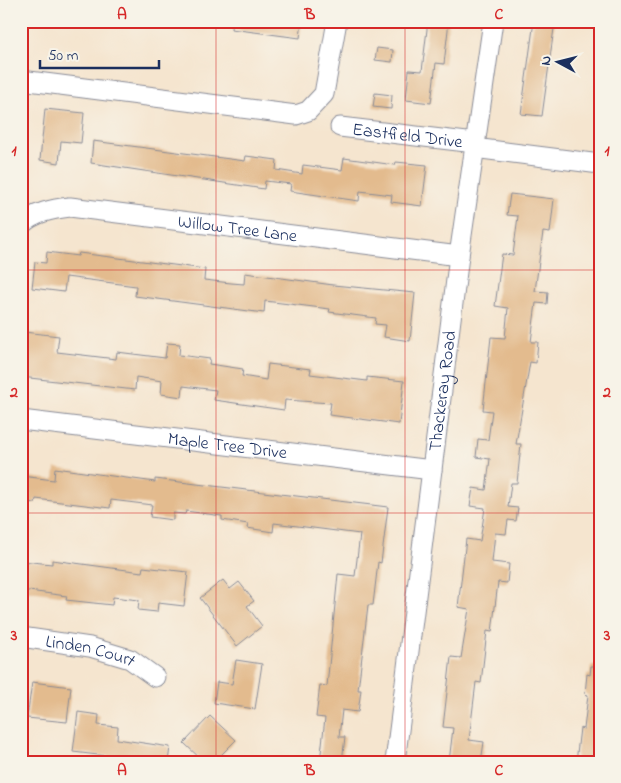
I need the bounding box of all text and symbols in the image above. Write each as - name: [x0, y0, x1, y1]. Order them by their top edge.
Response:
- text: A: [117, 3, 127, 27]
- text: B: [304, 3, 316, 27]
- text: C: [495, 3, 504, 27]
- scale bar: [40, 38, 159, 70]
- north arrow: [534, 38, 584, 88]
- text: 50 m: [48, 45, 79, 67]
- text: N: [536, 55, 558, 67]
- street label: Eastfield Drive: [351, 118, 465, 157]
- text: 1: [11, 139, 17, 163]
- text: 1: [604, 139, 610, 163]
- street label: Willow Tree Lane: [176, 210, 299, 251]
- street label: Thackeray Road: [423, 329, 464, 453]
- text: 2: [9, 381, 18, 405]
- text: 2: [602, 381, 611, 405]
- street label: Maple Tree Drive: [166, 427, 289, 467]
- text: 3: [10, 624, 18, 648]
- text: 3: [603, 624, 611, 648]
- street label: Linden Court: [44, 630, 141, 674]
- text: A: [117, 759, 127, 783]
- text: B: [304, 759, 316, 783]
- text: C: [495, 759, 504, 783]

